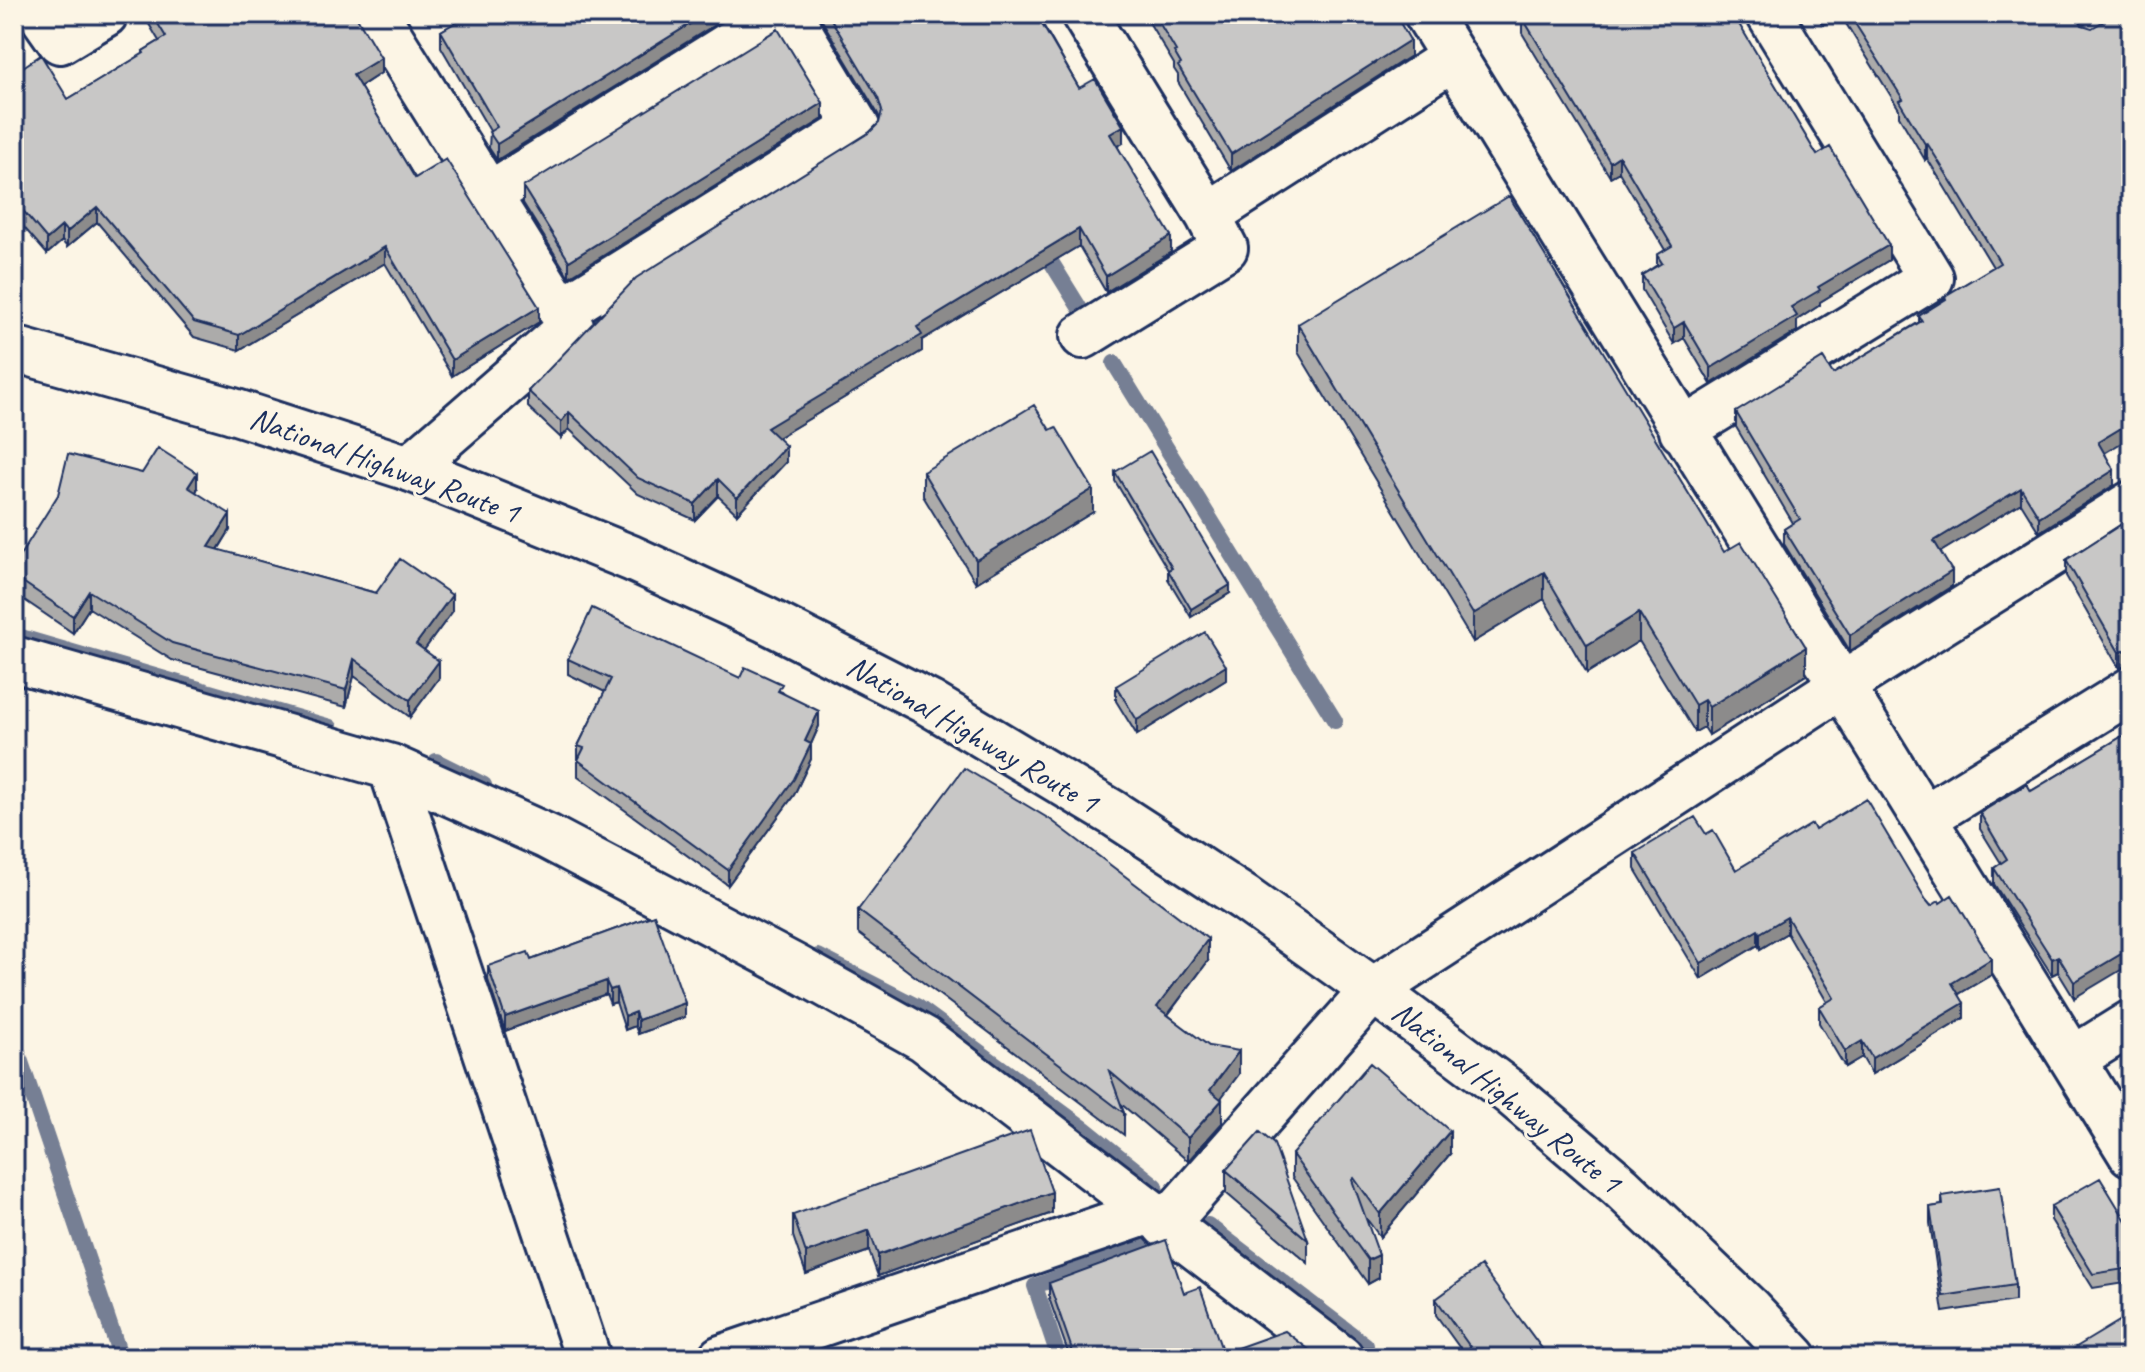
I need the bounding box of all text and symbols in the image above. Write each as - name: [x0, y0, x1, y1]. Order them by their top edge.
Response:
- street label: National Highway Route 1: [245, 397, 527, 533]
- street label: National Highway Route 1: [840, 645, 1108, 824]
- street label: National Highway Route 1: [1384, 992, 1631, 1203]

